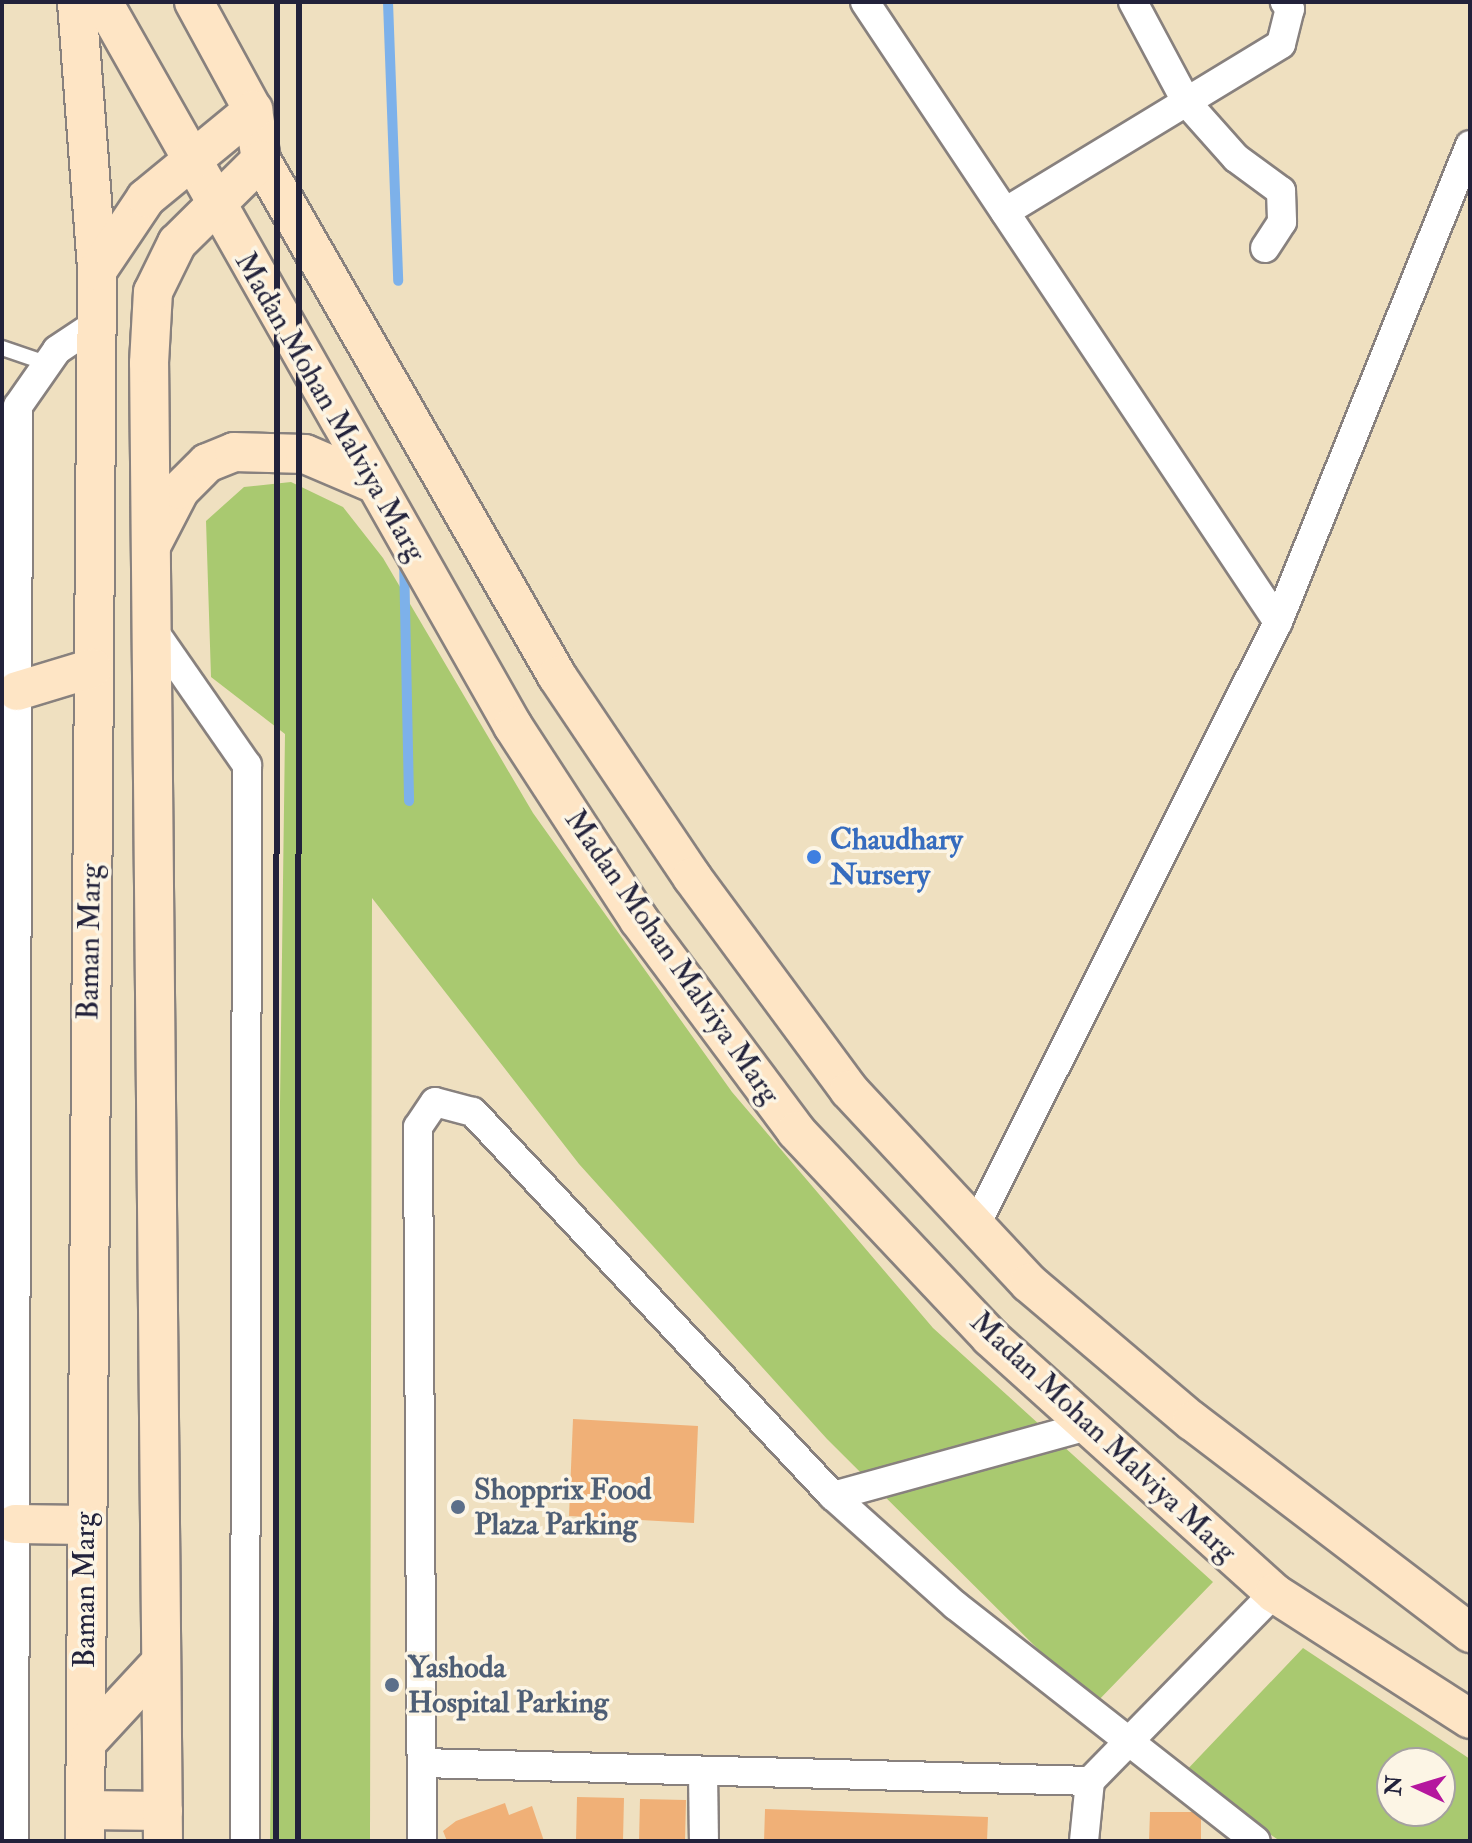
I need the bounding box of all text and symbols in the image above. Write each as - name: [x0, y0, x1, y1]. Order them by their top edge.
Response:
- street label: Madan Mohan Malviya Marg: [227, 246, 433, 568]
- street label: Madan Mohan Malviya Marg: [557, 803, 787, 1111]
- place label: Chaudhary Nursery: [830, 822, 963, 892]
- marker: Chaudhary Nursery: [805, 848, 823, 866]
- street label: Baman Marg: [71, 864, 109, 1020]
- street label: Madan Mohan Malviya Marg: [962, 1304, 1244, 1570]
- place label: Shopprix Food Plaza Parking: [474, 1472, 652, 1542]
- marker: Shopprix Food Plaza Parking: [449, 1498, 467, 1516]
- street label: Baman Marg: [67, 1512, 103, 1668]
- place label: Yashoda Hospital Parking: [408, 1650, 609, 1720]
- marker: Yashoda Hospital Parking: [383, 1676, 401, 1694]
- north arrow: [1376, 1747, 1456, 1827]
- text: N: [1379, 1775, 1409, 1796]

